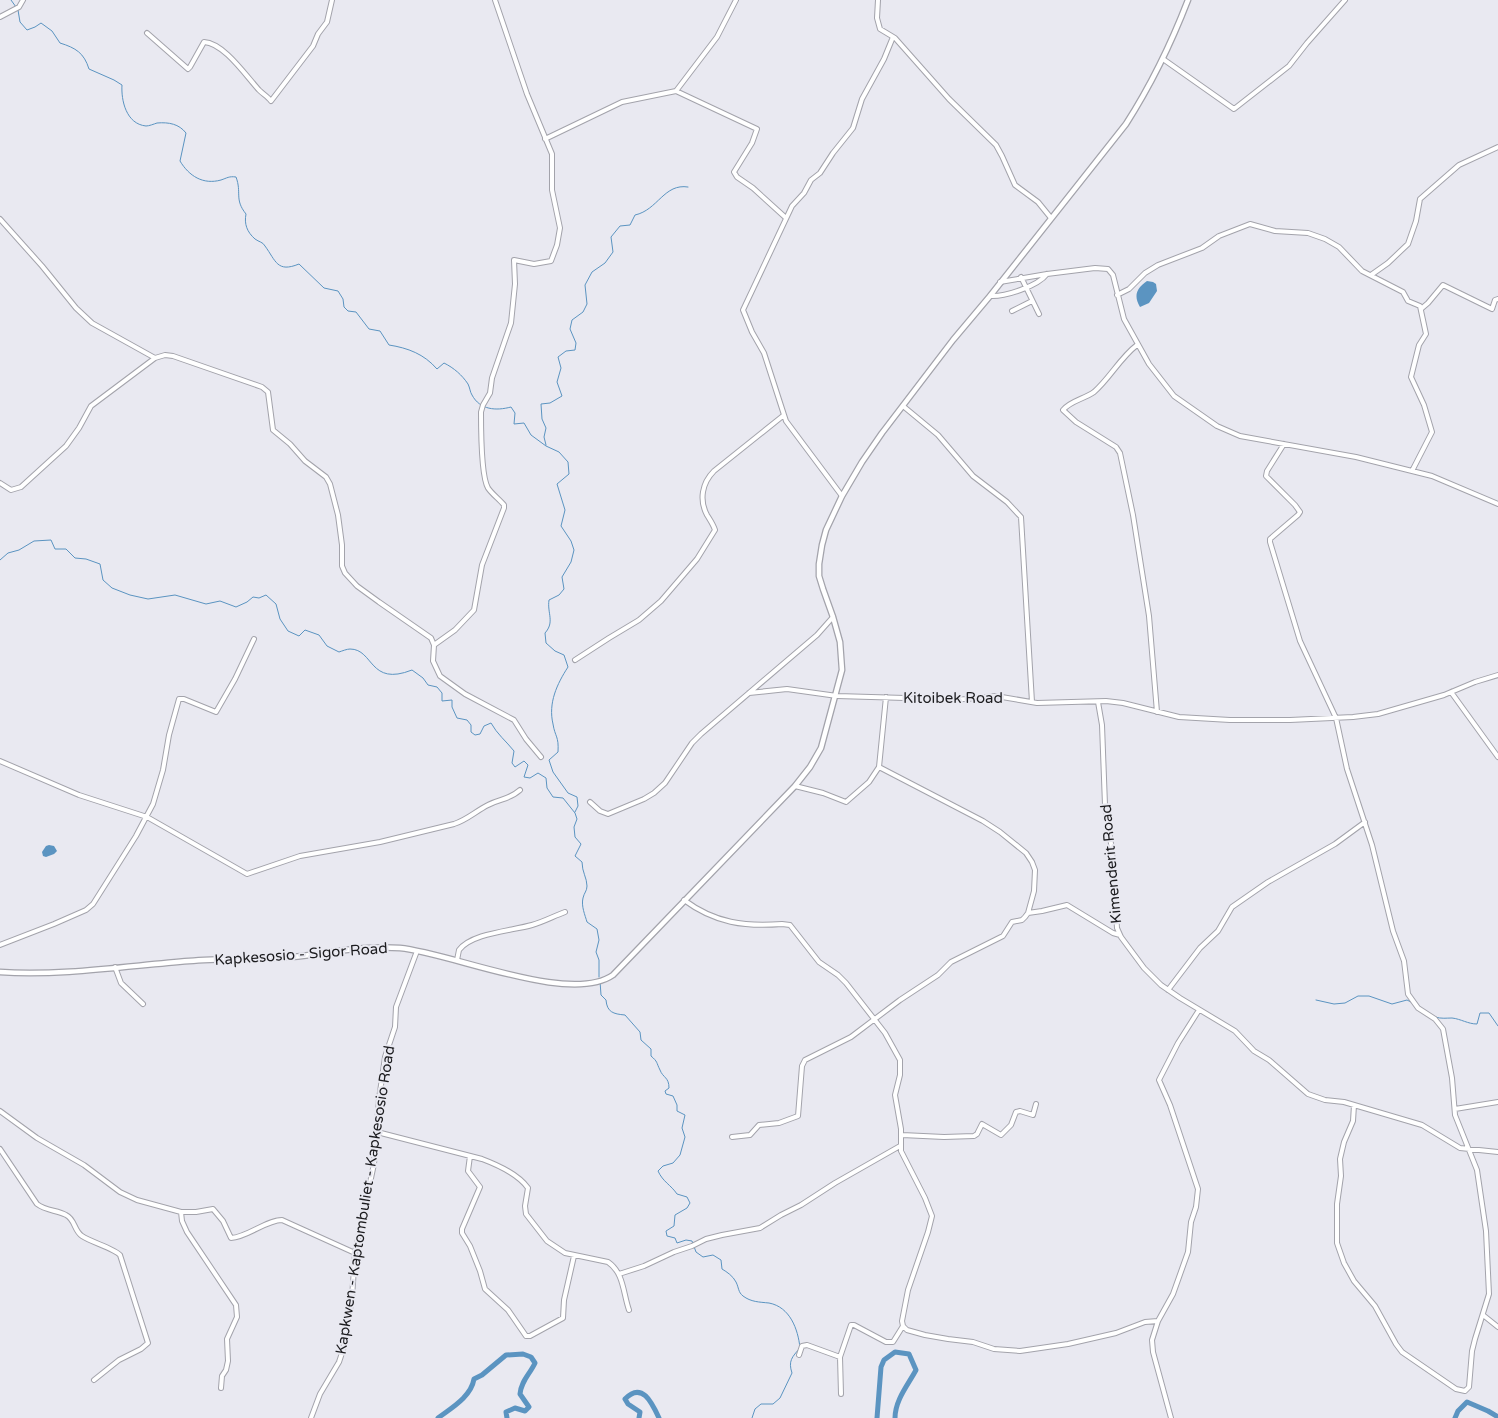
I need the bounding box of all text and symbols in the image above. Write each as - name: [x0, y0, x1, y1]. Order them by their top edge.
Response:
- street label: Kitoibek Road: [903, 689, 1003, 707]
- street label: Kimenderit Road: [1097, 803, 1125, 925]
- street label: Kapkesosio - Sigor Road: [214, 939, 388, 969]
- street label: Kapkwen - Kaptombuliet - Kapkesosio Road: [332, 1044, 398, 1356]

